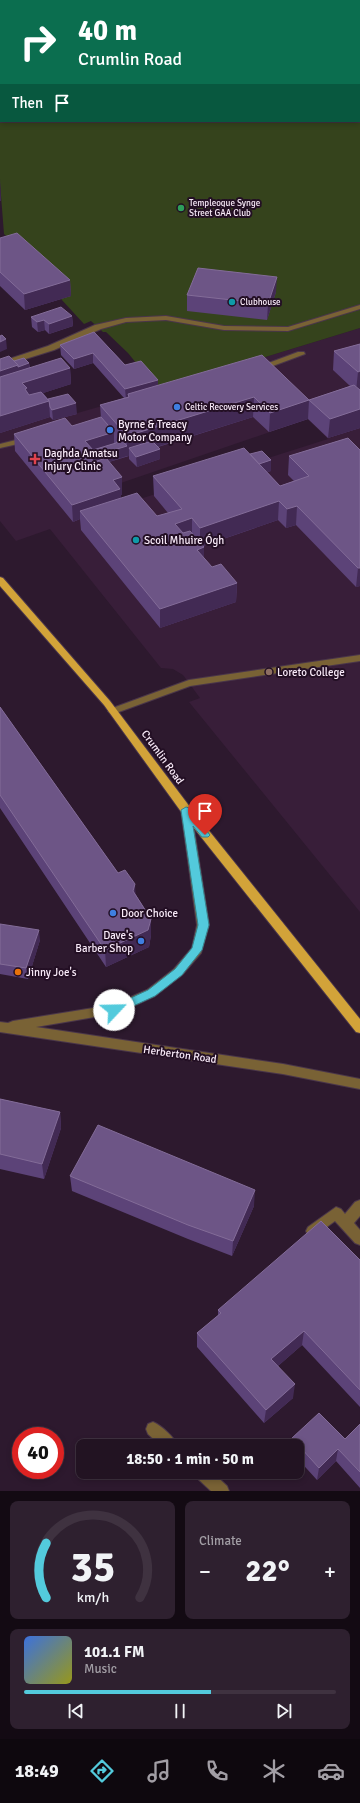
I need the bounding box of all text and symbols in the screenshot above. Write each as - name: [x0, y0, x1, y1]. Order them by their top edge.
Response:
- text: 40 m: [78, 14, 137, 48]
- icon: right: [12, 16, 64, 68]
- text: Crumlin Road: [78, 48, 182, 70]
- icon: arrive: [51, 92, 73, 114]
- text: Then: [12, 94, 43, 112]
- place label: Templeogue Synge Street GAA Club: [189, 198, 261, 219]
- marker: Templeogue Synge Street GAA Club: [176, 203, 186, 213]
- marker: Clubhouse: [227, 297, 237, 307]
- place label: Clubhouse: [240, 297, 281, 308]
- marker: Celtic Recovery Services: [172, 402, 182, 412]
- place label: Celtic Recovery Services: [185, 402, 278, 413]
- place label: Byrne & Treacy Motor Company: [118, 418, 193, 444]
- marker: Byrne & Treacy Motor Company: [105, 425, 115, 435]
- place label: Daghda Amatsu Injury Clinic: [44, 447, 118, 473]
- marker: Daghda Amatsu Injury Clinic: [29, 453, 41, 465]
- place label: Scoil Mhuire Ógh: [144, 533, 224, 547]
- marker: Scoil Mhuire Ógh: [131, 535, 141, 545]
- place label: Loreto College: [277, 666, 345, 679]
- marker: Loreto College: [264, 667, 274, 677]
- street label: Crumlin Road: [139, 728, 187, 787]
- pin: [188, 794, 222, 835]
- icon: arrive: [194, 800, 216, 822]
- place label: Door Choice: [121, 907, 178, 920]
- marker: Door Choice: [108, 908, 118, 918]
- place label: Dave's Barber Shop: [75, 929, 133, 955]
- marker: Dave's Barber Shop: [136, 936, 146, 946]
- place label: Jinny Joe's: [26, 966, 77, 979]
- marker: Jinny Joe's: [13, 967, 23, 977]
- position arrow: [93, 989, 135, 1031]
- street label: Herberton Road: [142, 1043, 218, 1066]
- speed limit sign: 40: [12, 1427, 64, 1479]
- text: 18:50 · 1 min · 50 m: [126, 1450, 254, 1468]
- text: Climate: [199, 1533, 242, 1549]
- text: 35: [70, 1542, 115, 1593]
- text: 22°: [245, 1553, 290, 1590]
- text: −: [199, 1558, 211, 1585]
- text: +: [324, 1558, 336, 1585]
- text: km/h: [76, 1589, 109, 1606]
- text: 101.1 FM: [84, 1643, 145, 1661]
- text: Music: [84, 1661, 117, 1677]
- icon: previous: [65, 1700, 87, 1722]
- icon: pause: [169, 1700, 191, 1722]
- icon: next: [273, 1700, 295, 1722]
- icon: directions: [88, 1757, 116, 1785]
- icon: music: [145, 1757, 173, 1785]
- icon: phone: [203, 1757, 231, 1785]
- icon: climate: [260, 1757, 288, 1785]
- icon: car: [317, 1757, 345, 1785]
- text: 18:49: [15, 1760, 59, 1782]

